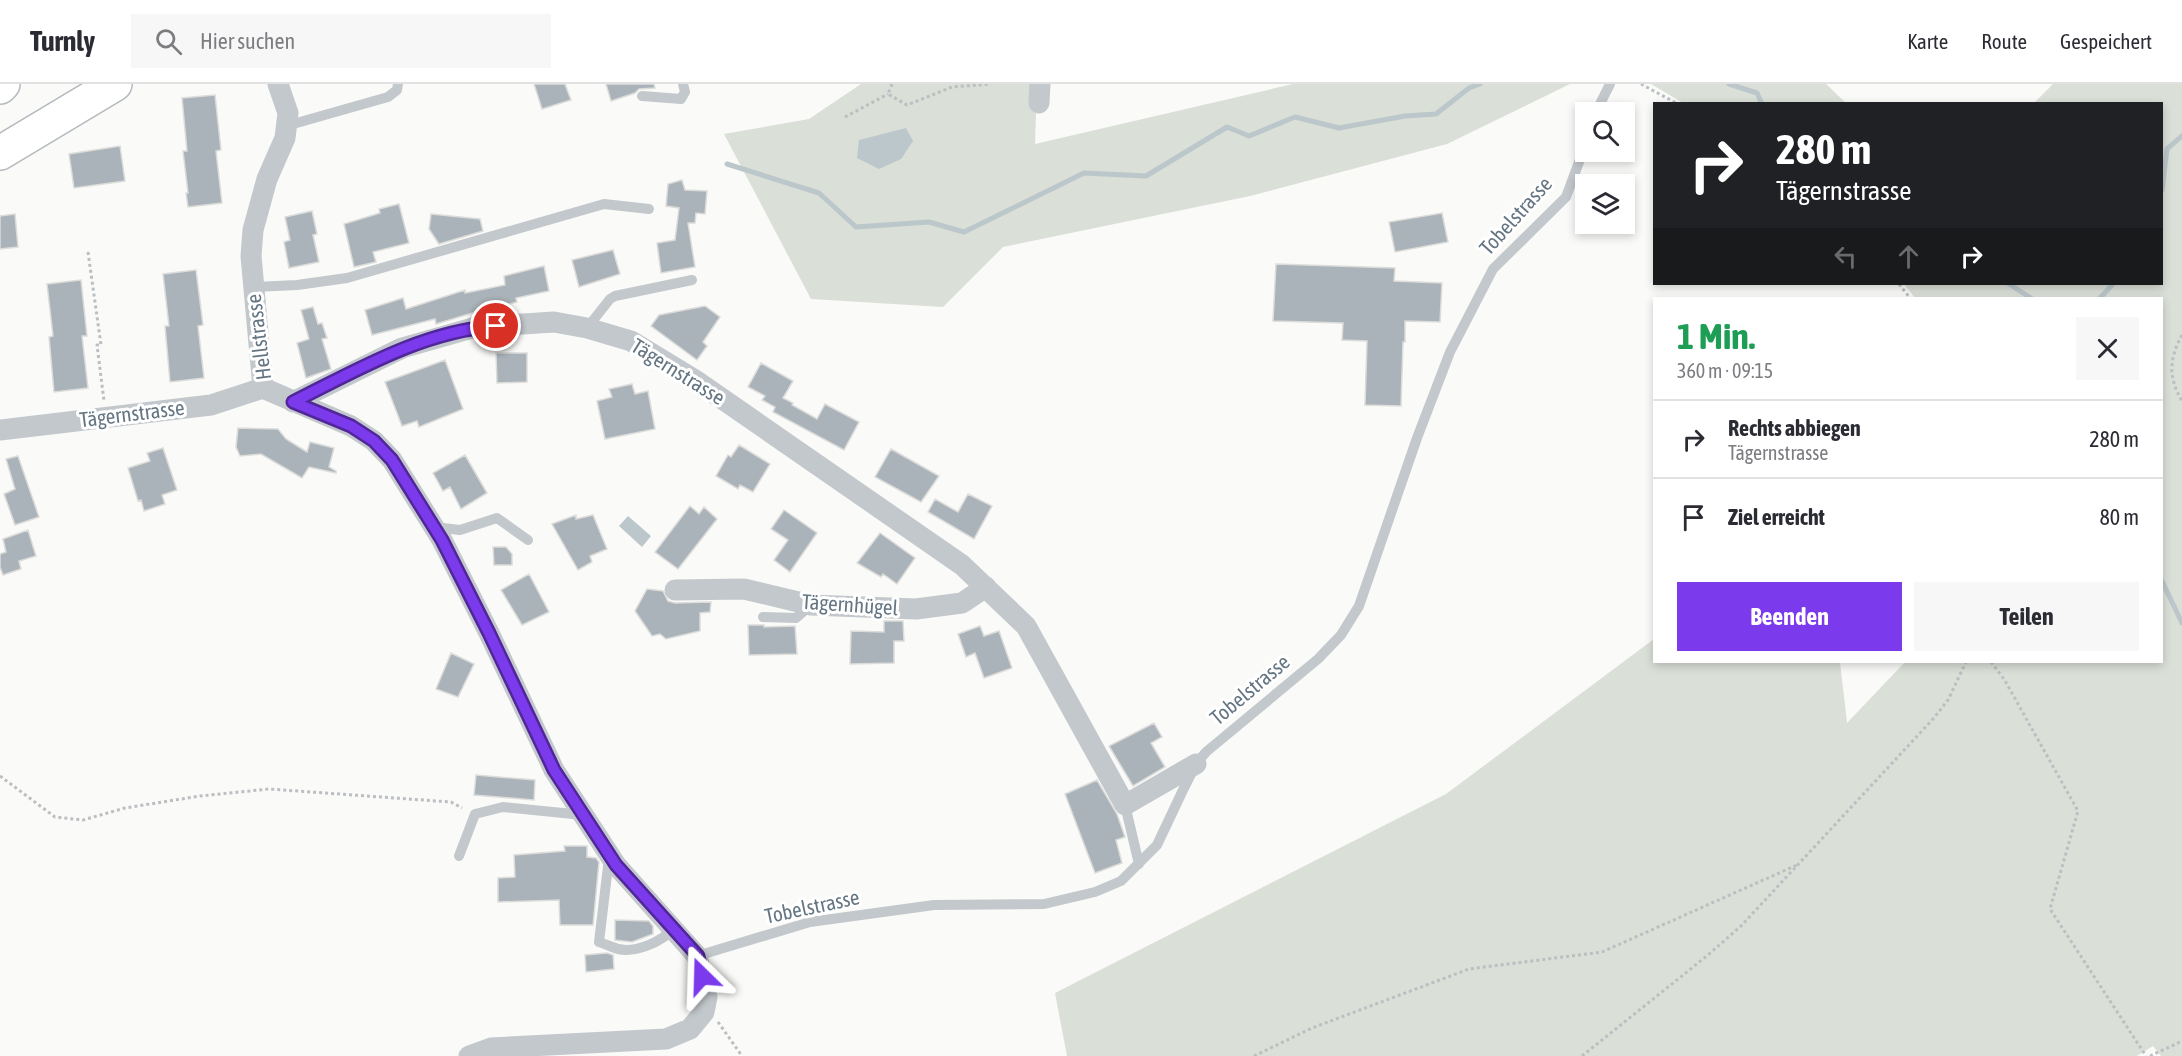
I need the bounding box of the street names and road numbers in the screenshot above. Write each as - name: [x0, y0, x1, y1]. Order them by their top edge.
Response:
- street label: Tobelstrasse: [1474, 172, 1556, 259]
- street label: Hellstrasse: [241, 293, 275, 381]
- street label: Tägernstrasse: [627, 333, 730, 409]
- street label: Tägernstrasse: [78, 395, 186, 431]
- street label: Tägernhügel: [801, 589, 899, 619]
- street label: Tobelstrasse: [1205, 649, 1294, 729]
- street label: Tobelstrasse: [762, 884, 861, 928]

